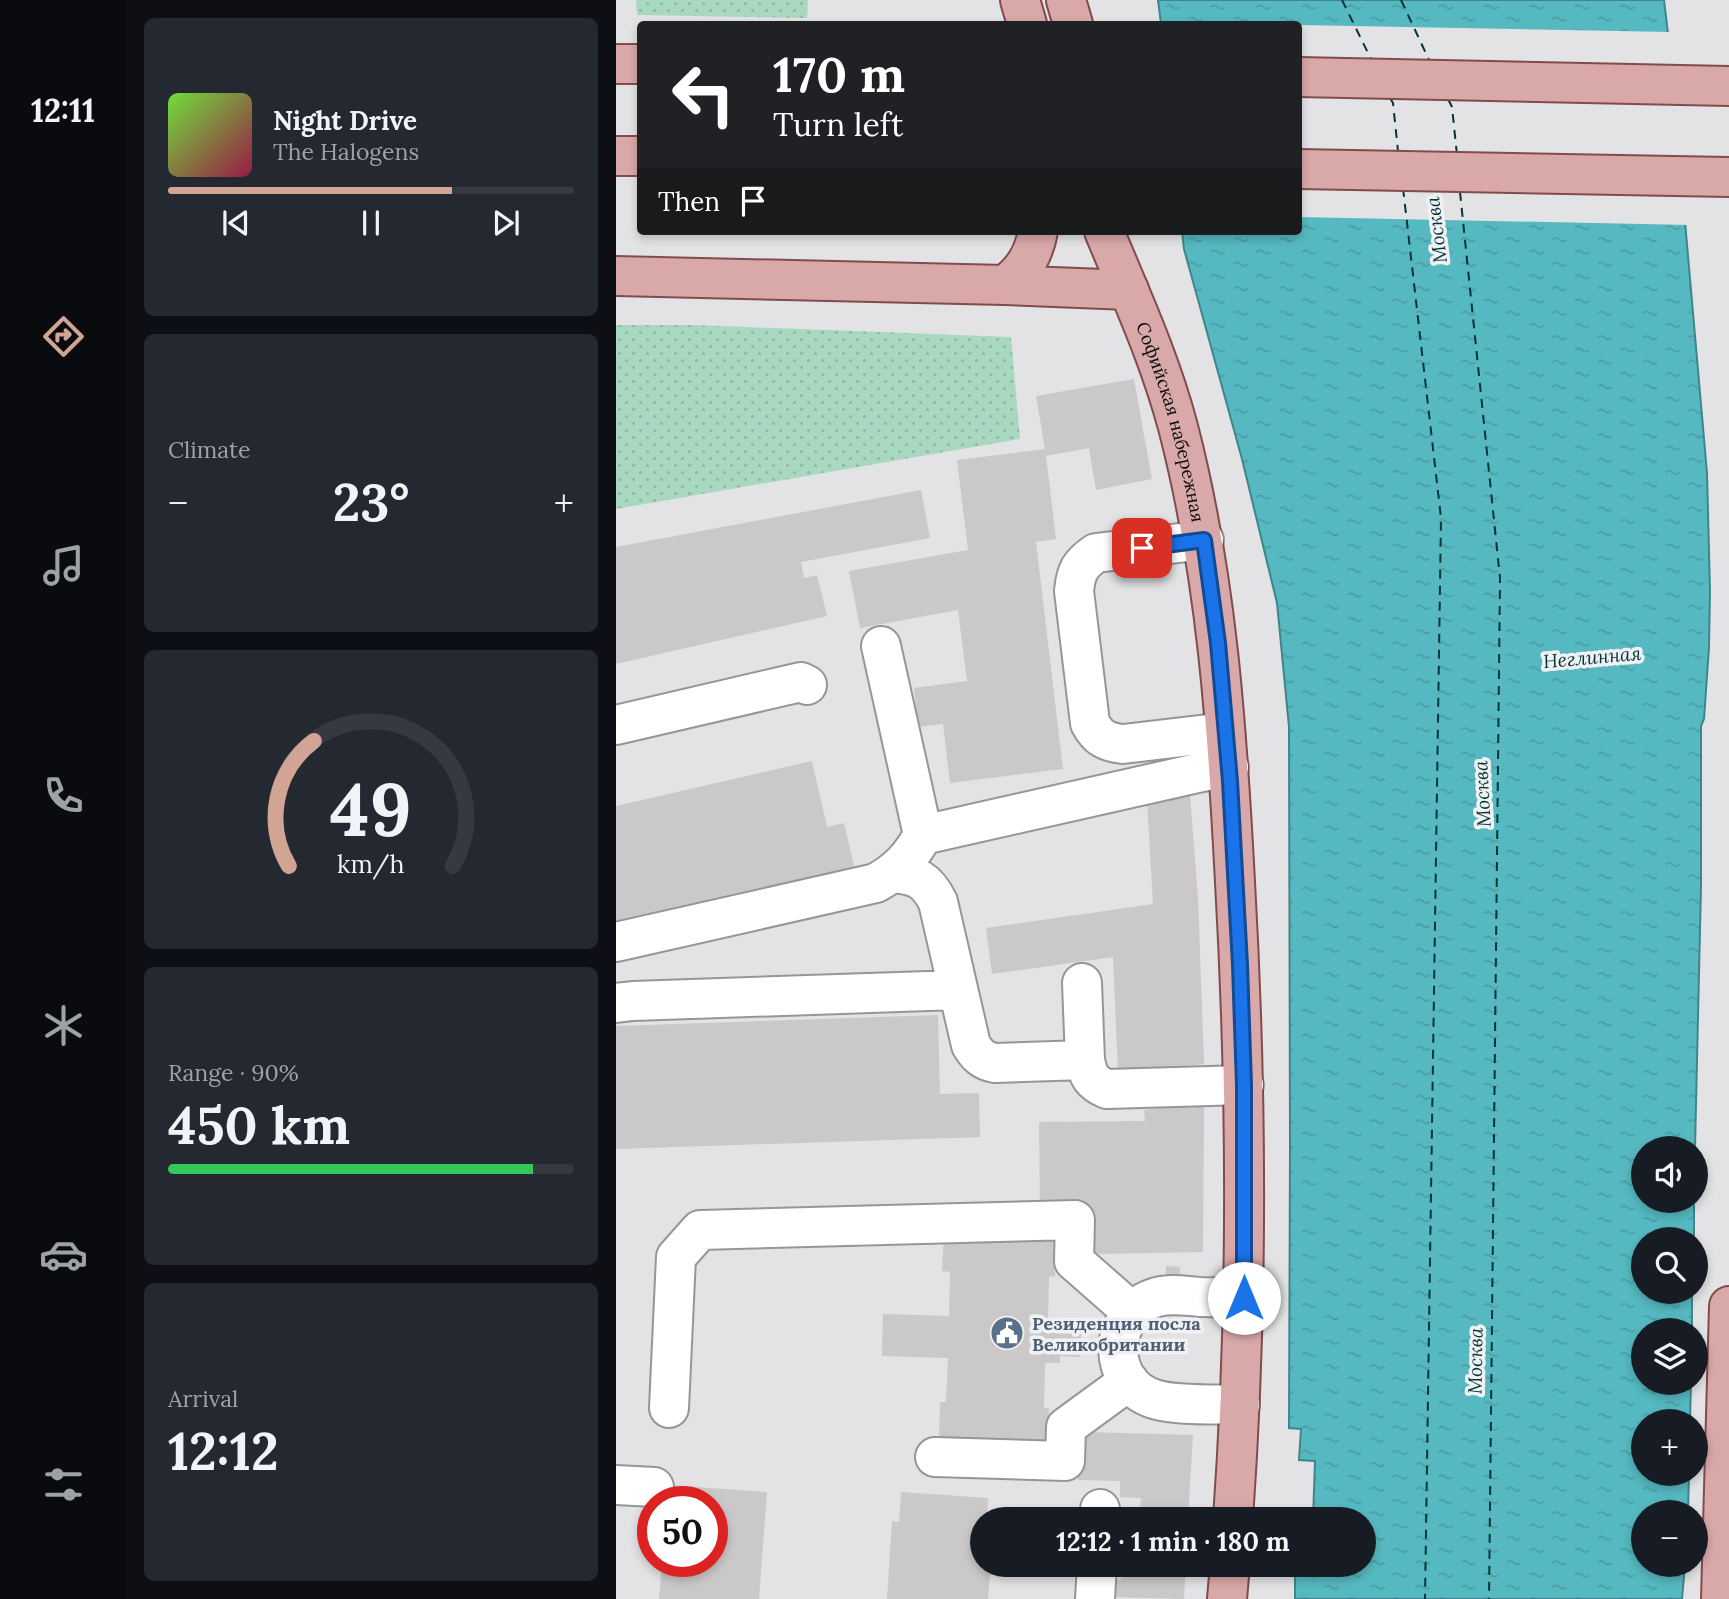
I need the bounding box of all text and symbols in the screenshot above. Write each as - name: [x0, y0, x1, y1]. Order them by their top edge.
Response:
- text: 170 m: [773, 43, 905, 105]
- icon: left: [658, 49, 749, 140]
- text: 12:11: [31, 90, 95, 131]
- text: Night Drive: [273, 104, 417, 137]
- text: Turn left: [773, 104, 903, 145]
- text: The Halogens: [273, 137, 419, 166]
- icon: arrive: [734, 182, 772, 220]
- text: Then: [658, 185, 720, 218]
- water label: Москва: [1420, 195, 1452, 264]
- icon: previous: [217, 204, 255, 242]
- icon: pause: [352, 204, 390, 242]
- icon: next: [487, 204, 525, 242]
- icon: directions: [39, 312, 88, 361]
- street label: Софийская набережная: [1132, 318, 1210, 524]
- text: Climate: [168, 435, 250, 464]
- text: 23°: [333, 469, 409, 535]
- text: −: [168, 479, 188, 527]
- text: +: [554, 479, 574, 527]
- pin: [1112, 518, 1172, 578]
- icon: arrive: [1123, 529, 1161, 567]
- icon: music: [39, 541, 88, 590]
- water label: Неглинная: [1542, 641, 1642, 673]
- water label: Москва: [1468, 760, 1496, 828]
- text: 49: [330, 763, 412, 856]
- icon: phone: [39, 771, 88, 820]
- text: km/h: [337, 847, 405, 879]
- icon: climate: [39, 1001, 88, 1050]
- text: Range · 90%: [168, 1058, 299, 1087]
- text: 450 km: [168, 1092, 350, 1158]
- map controls: [1631, 1136, 1708, 1577]
- button: sound: [1631, 1136, 1708, 1213]
- button: search: [1631, 1227, 1708, 1304]
- icon: car: [39, 1230, 88, 1279]
- position arrow: [1207, 1261, 1281, 1335]
- place label: Резиденция посла Великобритании: [1032, 1312, 1201, 1356]
- public building icon: Резиденция посла Великобритании: [988, 1314, 1026, 1352]
- button: layers: [1631, 1318, 1708, 1395]
- water label: Москва: [1462, 1327, 1488, 1394]
- text: Arrival: [168, 1384, 238, 1413]
- button: +: [1631, 1409, 1708, 1486]
- text: 12:12: [168, 1418, 279, 1484]
- icon: filters: [39, 1460, 88, 1509]
- speed limit sign: 50: [637, 1486, 728, 1577]
- button: −: [1631, 1500, 1708, 1577]
- text: 12:12 · 1 min · 180 m: [1056, 1525, 1290, 1558]

